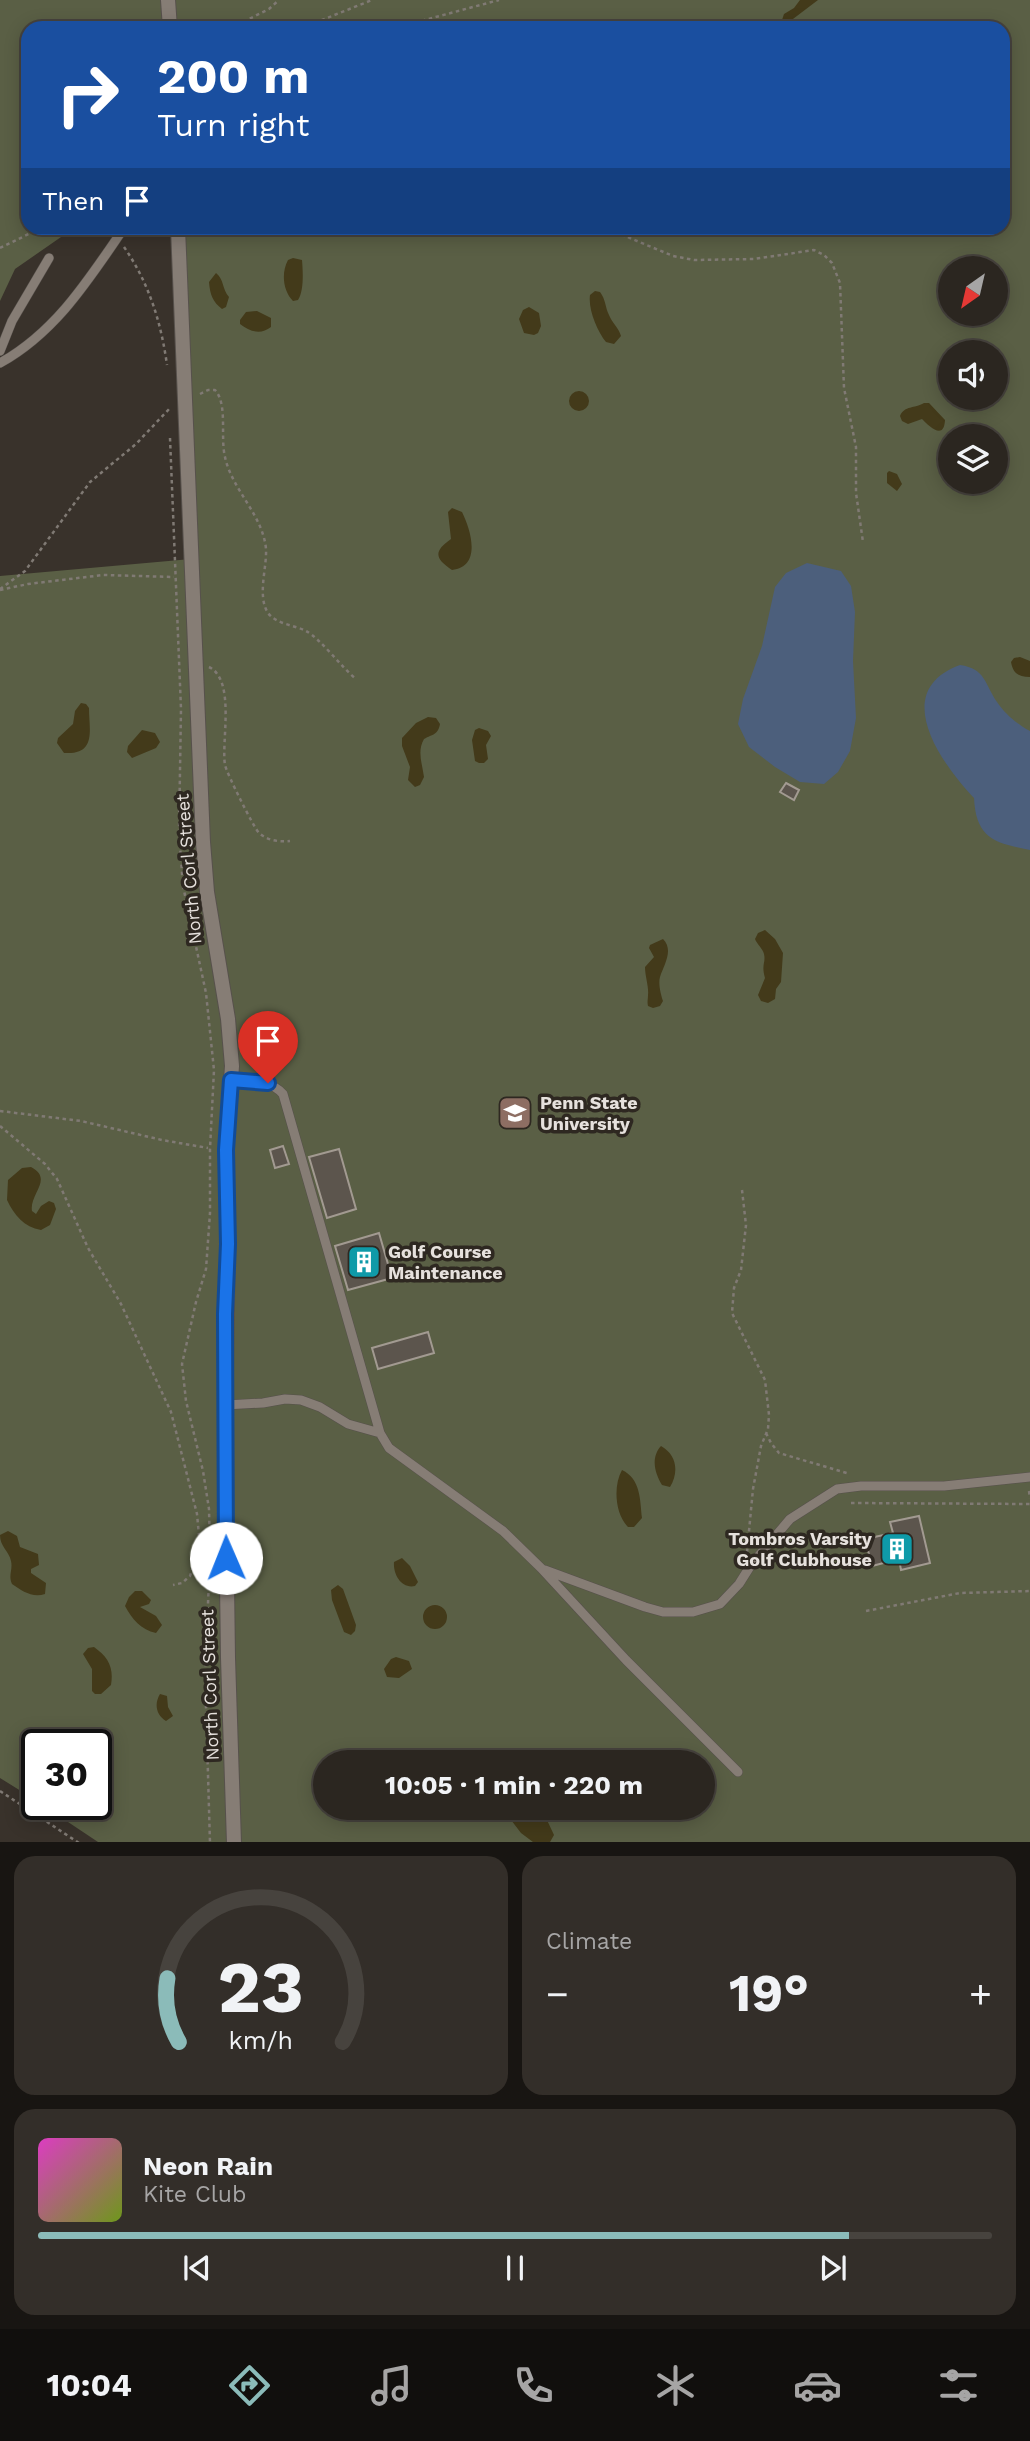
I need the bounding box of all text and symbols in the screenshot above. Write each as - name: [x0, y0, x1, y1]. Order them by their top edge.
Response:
- text: 200 m: [157, 47, 309, 105]
- icon: right: [42, 49, 133, 140]
- text: Turn right: [157, 106, 309, 144]
- icon: arrive: [118, 182, 156, 220]
- text: Then: [42, 186, 104, 216]
- north arrow: [938, 256, 1008, 326]
- map controls: [938, 256, 1008, 494]
- button: sound: [938, 340, 1008, 410]
- button: layers: [938, 424, 1008, 494]
- street label: North Corl Street: [171, 792, 206, 945]
- pin: [238, 1011, 298, 1083]
- icon: arrive: [249, 1022, 287, 1060]
- place label: Penn State University: [540, 1092, 638, 1134]
- school or university icon: Penn State University: [496, 1094, 534, 1132]
- place label: Golf Course Maintenance: [388, 1241, 503, 1283]
- building icon: Golf Course Maintenance: [345, 1243, 383, 1281]
- position arrow: [189, 1521, 263, 1595]
- place label: Tombros Varsity Golf Clubhouse: [728, 1528, 873, 1570]
- building icon: Tombros Varsity Golf Clubhouse: [878, 1530, 916, 1568]
- street label: North Corl Street: [196, 1609, 223, 1761]
- speed limit sign: 30: [21, 1729, 112, 1820]
- text: 10:05 · 1 min · 220 m: [385, 1770, 643, 1800]
- text: Climate: [546, 1928, 632, 1955]
- text: 23: [218, 1944, 304, 2030]
- text: 19°: [729, 1963, 809, 2024]
- text: −: [546, 1972, 569, 2016]
- text: +: [969, 1972, 992, 2016]
- text: km/h: [229, 2025, 293, 2054]
- text: Neon Rain: [143, 2151, 273, 2181]
- text: Kite Club: [143, 2181, 246, 2208]
- icon: previous: [178, 2249, 216, 2287]
- icon: pause: [496, 2249, 534, 2287]
- icon: next: [814, 2249, 852, 2287]
- icon: directions: [225, 2361, 274, 2410]
- icon: music: [367, 2361, 416, 2410]
- icon: phone: [509, 2361, 558, 2410]
- icon: climate: [651, 2361, 700, 2410]
- icon: car: [793, 2361, 842, 2410]
- icon: filters: [934, 2361, 983, 2410]
- text: 10:04: [46, 2366, 132, 2404]

